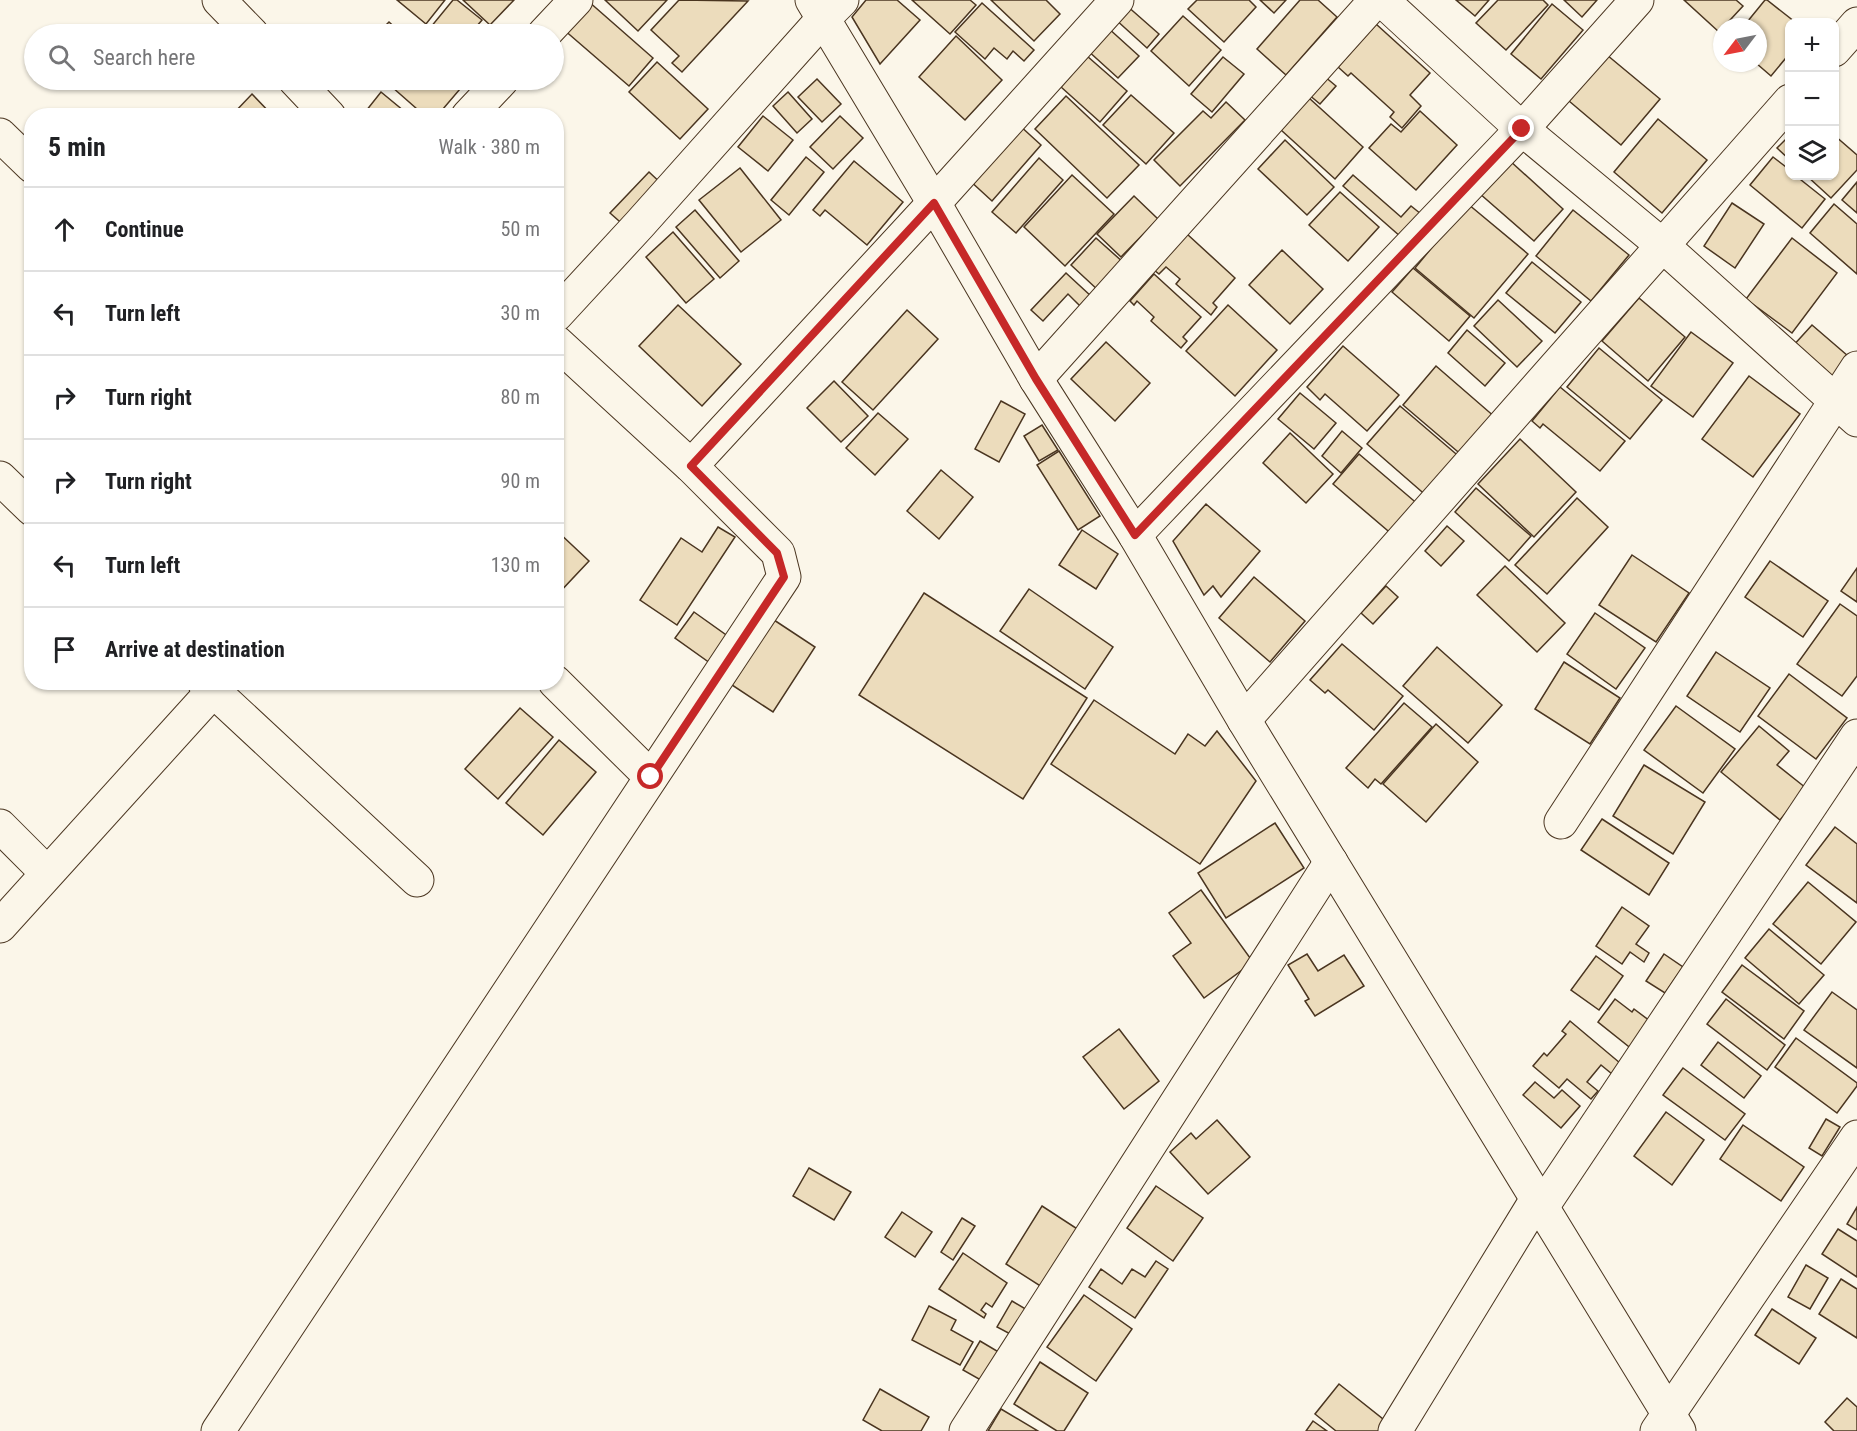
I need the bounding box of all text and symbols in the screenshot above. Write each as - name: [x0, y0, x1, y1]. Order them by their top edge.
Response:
- north arrow: [1713, 18, 1767, 72]
- map controls: [1785, 18, 1839, 180]
- button: +: [1785, 18, 1839, 72]
- search box: [24, 24, 564, 90]
- icon: search: [45, 41, 78, 74]
- text: Search here: [93, 45, 195, 70]
- button: −: [1785, 72, 1839, 126]
- route end: [1508, 115, 1534, 141]
- button: layers: [1785, 126, 1839, 180]
- text: 5 min: [48, 132, 106, 162]
- text: Walk · 380 m: [439, 135, 540, 159]
- icon: ahead: [48, 213, 81, 246]
- text: Continue: [105, 217, 184, 242]
- text: 50 m: [501, 217, 540, 241]
- icon: left: [48, 297, 81, 330]
- text: Turn left: [105, 301, 180, 326]
- text: 30 m: [501, 301, 540, 325]
- icon: right: [48, 381, 81, 414]
- text: Turn right: [105, 385, 192, 410]
- text: 80 m: [501, 385, 540, 409]
- icon: right: [48, 465, 81, 498]
- text: Turn right: [105, 469, 192, 494]
- text: 90 m: [501, 469, 540, 493]
- icon: left: [48, 549, 81, 582]
- text: Turn left: [105, 553, 180, 578]
- text: 130 m: [491, 553, 540, 577]
- icon: arrive: [48, 633, 81, 666]
- text: Arrive at destination: [105, 637, 285, 662]
- route start: [637, 763, 663, 789]

